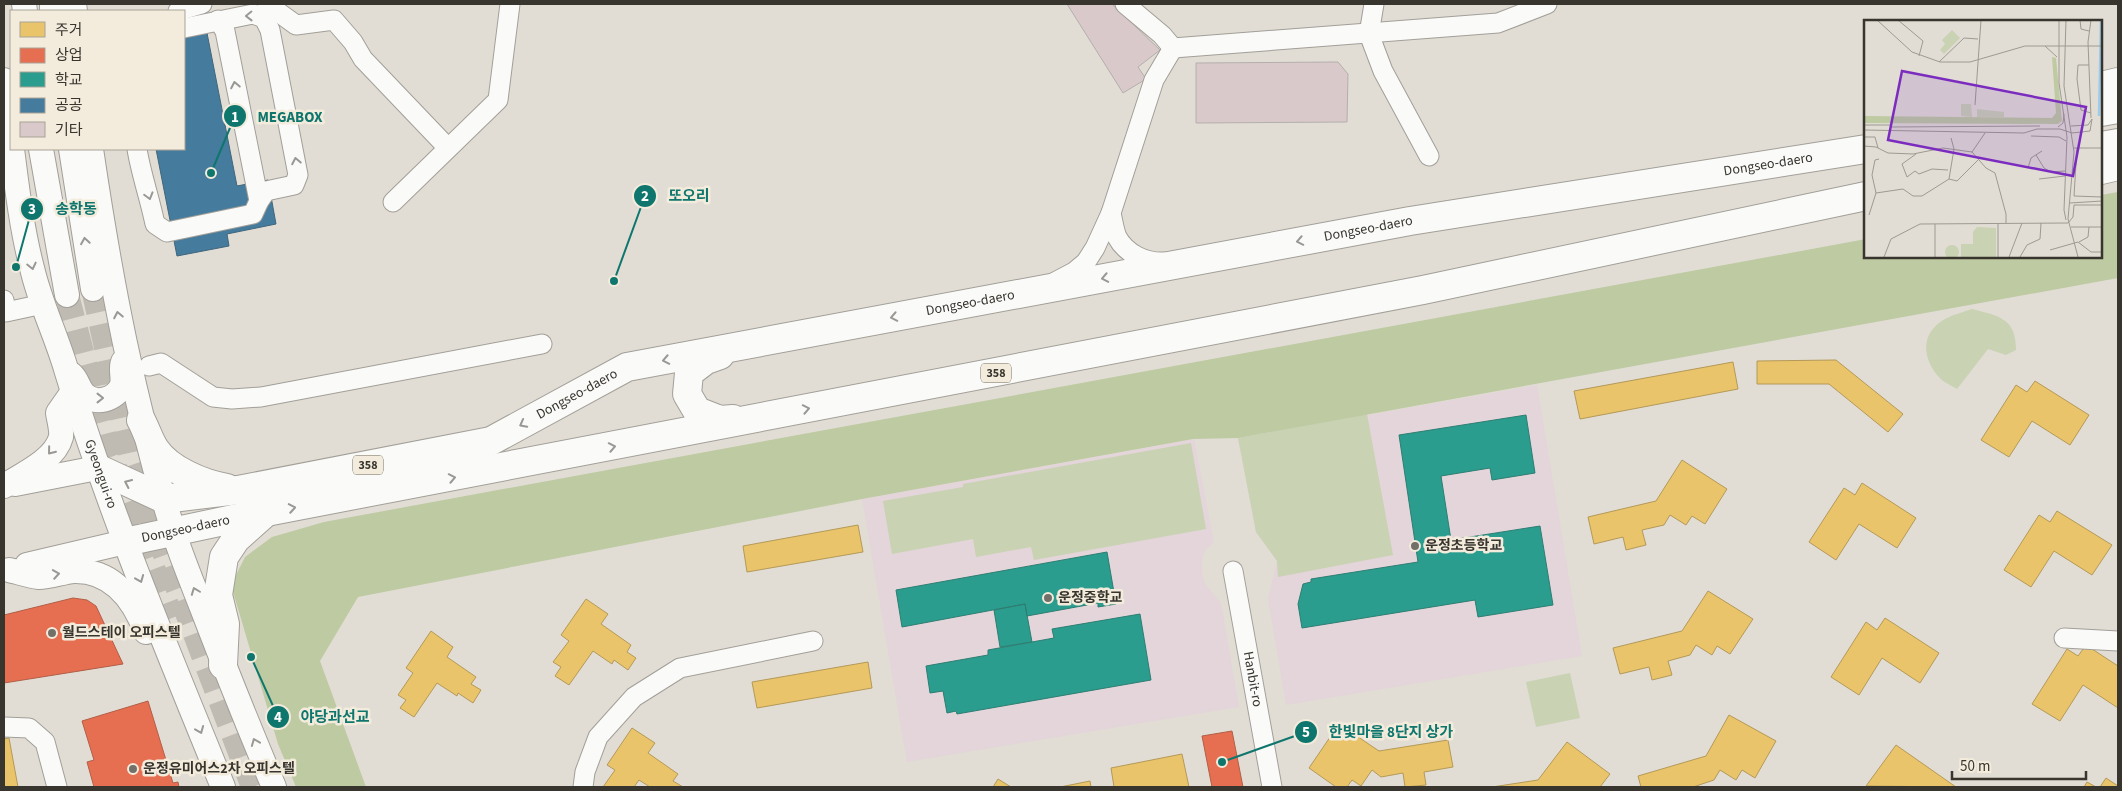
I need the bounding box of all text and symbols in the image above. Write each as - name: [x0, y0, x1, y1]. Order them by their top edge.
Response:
- legend: [10, 10, 185, 150]
- one-way arrow: [245, 11, 253, 21]
- text: 주거: [55, 20, 83, 41]
- inset map: [1864, 20, 2102, 258]
- text: 상업: [55, 45, 83, 66]
- text: 학교: [55, 70, 83, 91]
- one-way arrow: [230, 80, 241, 89]
- text: 공공: [55, 95, 83, 116]
- callout: MEGABOX: [223, 101, 333, 131]
- text: 1: [231, 107, 239, 128]
- text: MEGABOX: [257, 107, 323, 128]
- text: 기타: [55, 120, 83, 141]
- street label: Dongseo-daero: [1722, 148, 1814, 181]
- one-way arrow: [291, 157, 301, 166]
- callout: 또오리: [633, 181, 719, 211]
- text: 2: [641, 186, 649, 207]
- text: 또오리: [668, 186, 710, 207]
- one-way arrow: [143, 191, 153, 199]
- callout: 송학동: [20, 194, 106, 224]
- text: 3: [28, 199, 36, 220]
- text: 송학동: [55, 199, 97, 220]
- street label: Dongseo-daero: [1322, 211, 1414, 247]
- one-way arrow: [81, 236, 91, 245]
- one-way arrow: [1295, 236, 1304, 246]
- one-way arrow: [26, 261, 37, 270]
- one-way arrow: [1101, 272, 1110, 282]
- street label: Dongseo-daero: [924, 285, 1016, 321]
- one-way arrow: [113, 310, 124, 319]
- one-way arrow: [890, 312, 899, 322]
- one-way arrow: [661, 355, 670, 365]
- road number: 358: [981, 363, 1011, 382]
- street label: Dongseo-daero: [533, 364, 621, 424]
- one-way arrow: [96, 393, 104, 403]
- one-way arrow: [801, 405, 810, 415]
- one-way arrow: [519, 418, 528, 428]
- street label: Gyeongui-ro: [79, 437, 122, 512]
- one-way arrow: [607, 442, 616, 452]
- one-way arrow: [47, 446, 56, 455]
- road number: 358: [353, 456, 383, 474]
- one-way arrow: [448, 473, 457, 483]
- one-way arrow: [124, 479, 133, 489]
- one-way arrow: [288, 503, 297, 513]
- street label: Dongseo-daero: [140, 510, 232, 548]
- place label: 운정초등학교: [1425, 536, 1502, 556]
- marker: 운정초등학교: [1409, 540, 1421, 552]
- one-way arrow: [52, 570, 61, 580]
- one-way arrow: [133, 574, 144, 583]
- one-way arrow: [191, 587, 201, 596]
- place label: 운정중학교: [1058, 588, 1123, 608]
- marker: 운정중학교: [1042, 592, 1054, 604]
- place label: 월드스테이 오피스텔: [62, 623, 181, 643]
- marker: 월드스테이 오피스텔: [46, 627, 58, 639]
- street label: Hanbit-ro: [1238, 650, 1267, 709]
- callout: 야당과선교: [265, 702, 379, 732]
- text: 4: [274, 707, 282, 728]
- text: 야당과선교: [300, 707, 370, 728]
- callout: 한빛마을 8단지 상가: [1293, 717, 1463, 747]
- text: 5: [1302, 722, 1310, 743]
- text: 한빛마을 8단지 상가: [1329, 722, 1453, 743]
- one-way arrow: [194, 725, 204, 734]
- one-way arrow: [251, 738, 262, 747]
- scale bar: [1952, 748, 2086, 780]
- text: 50 m: [1960, 756, 1990, 777]
- place label: 운정유미어스2차 오피스텔: [143, 759, 295, 779]
- marker: 운정유미어스2차 오피스텔: [127, 763, 139, 775]

